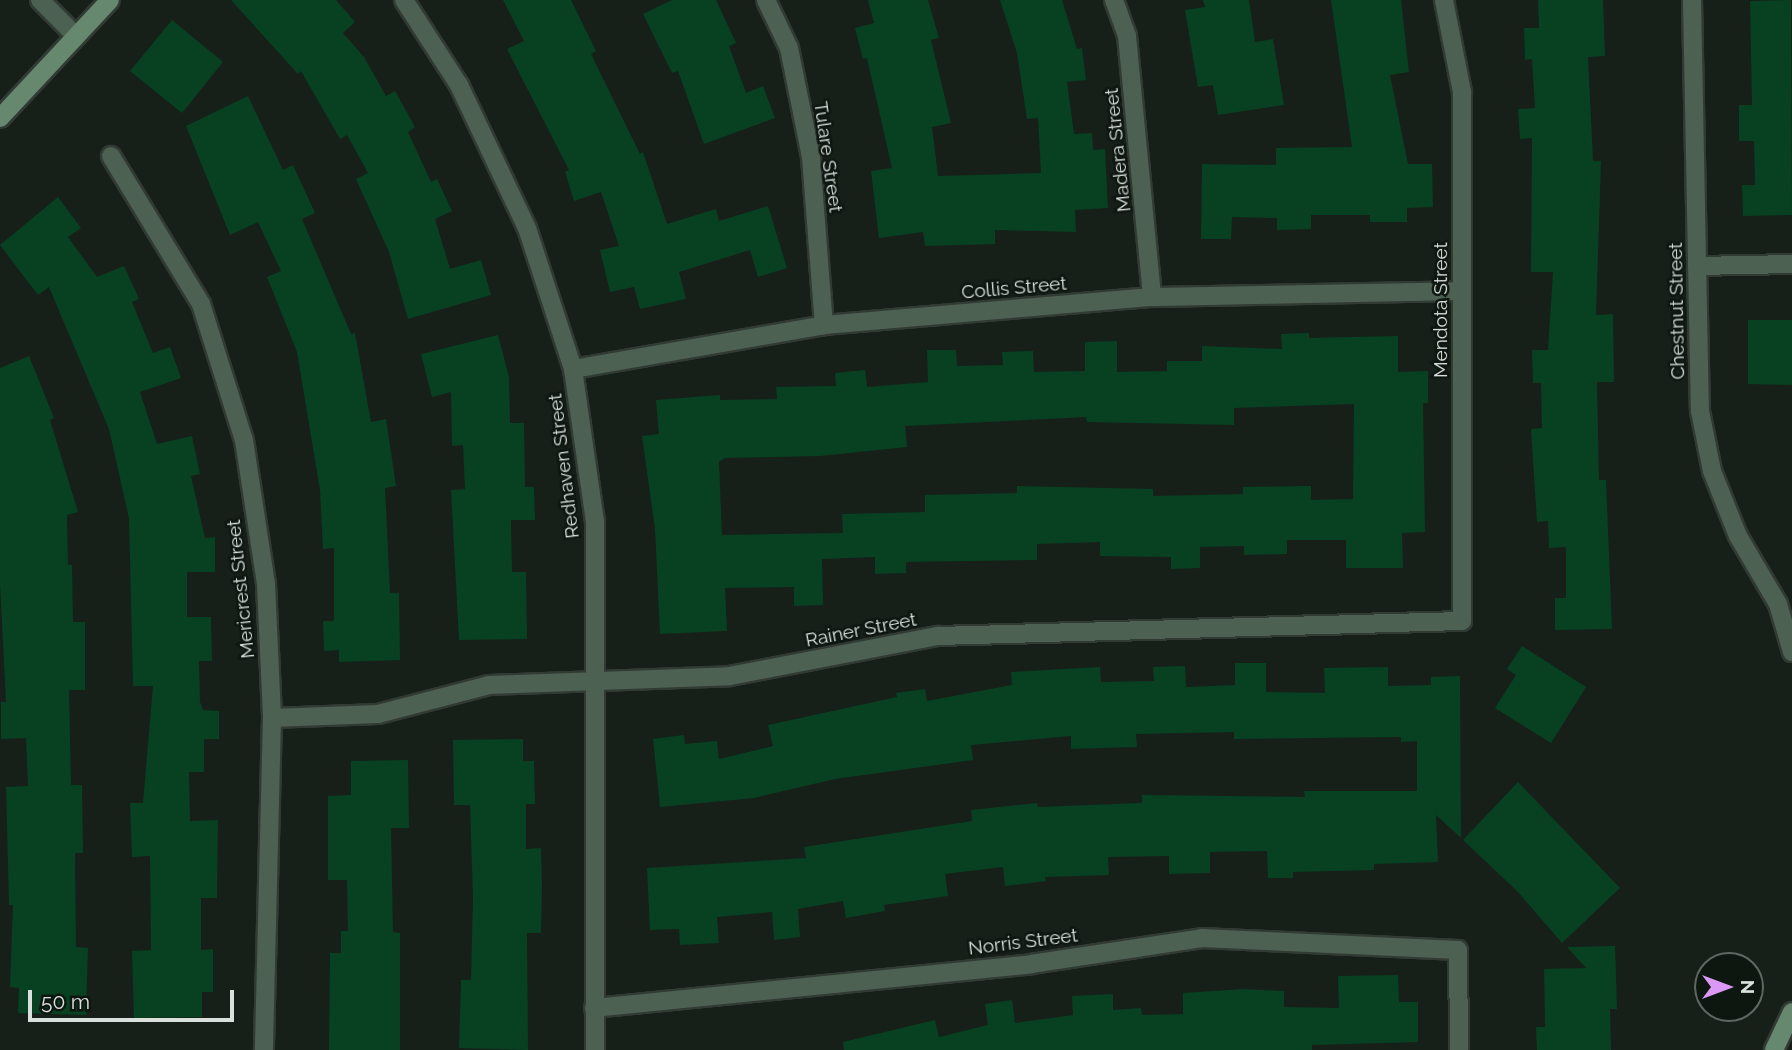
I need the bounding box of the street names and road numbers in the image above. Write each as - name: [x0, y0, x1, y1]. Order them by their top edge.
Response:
- street label: Madera Street: [1100, 87, 1136, 213]
- street label: Tulare Street: [809, 100, 847, 214]
- street label: Mendota Street: [1430, 242, 1452, 378]
- street label: Chestnut Street: [1664, 242, 1690, 380]
- street label: Collis Street: [960, 272, 1068, 304]
- street label: Redhaven Street: [544, 392, 584, 540]
- street label: Mericrest Street: [222, 518, 260, 660]
- street label: Rainer Street: [803, 608, 919, 652]
- street label: Norris Street: [967, 924, 1079, 960]

